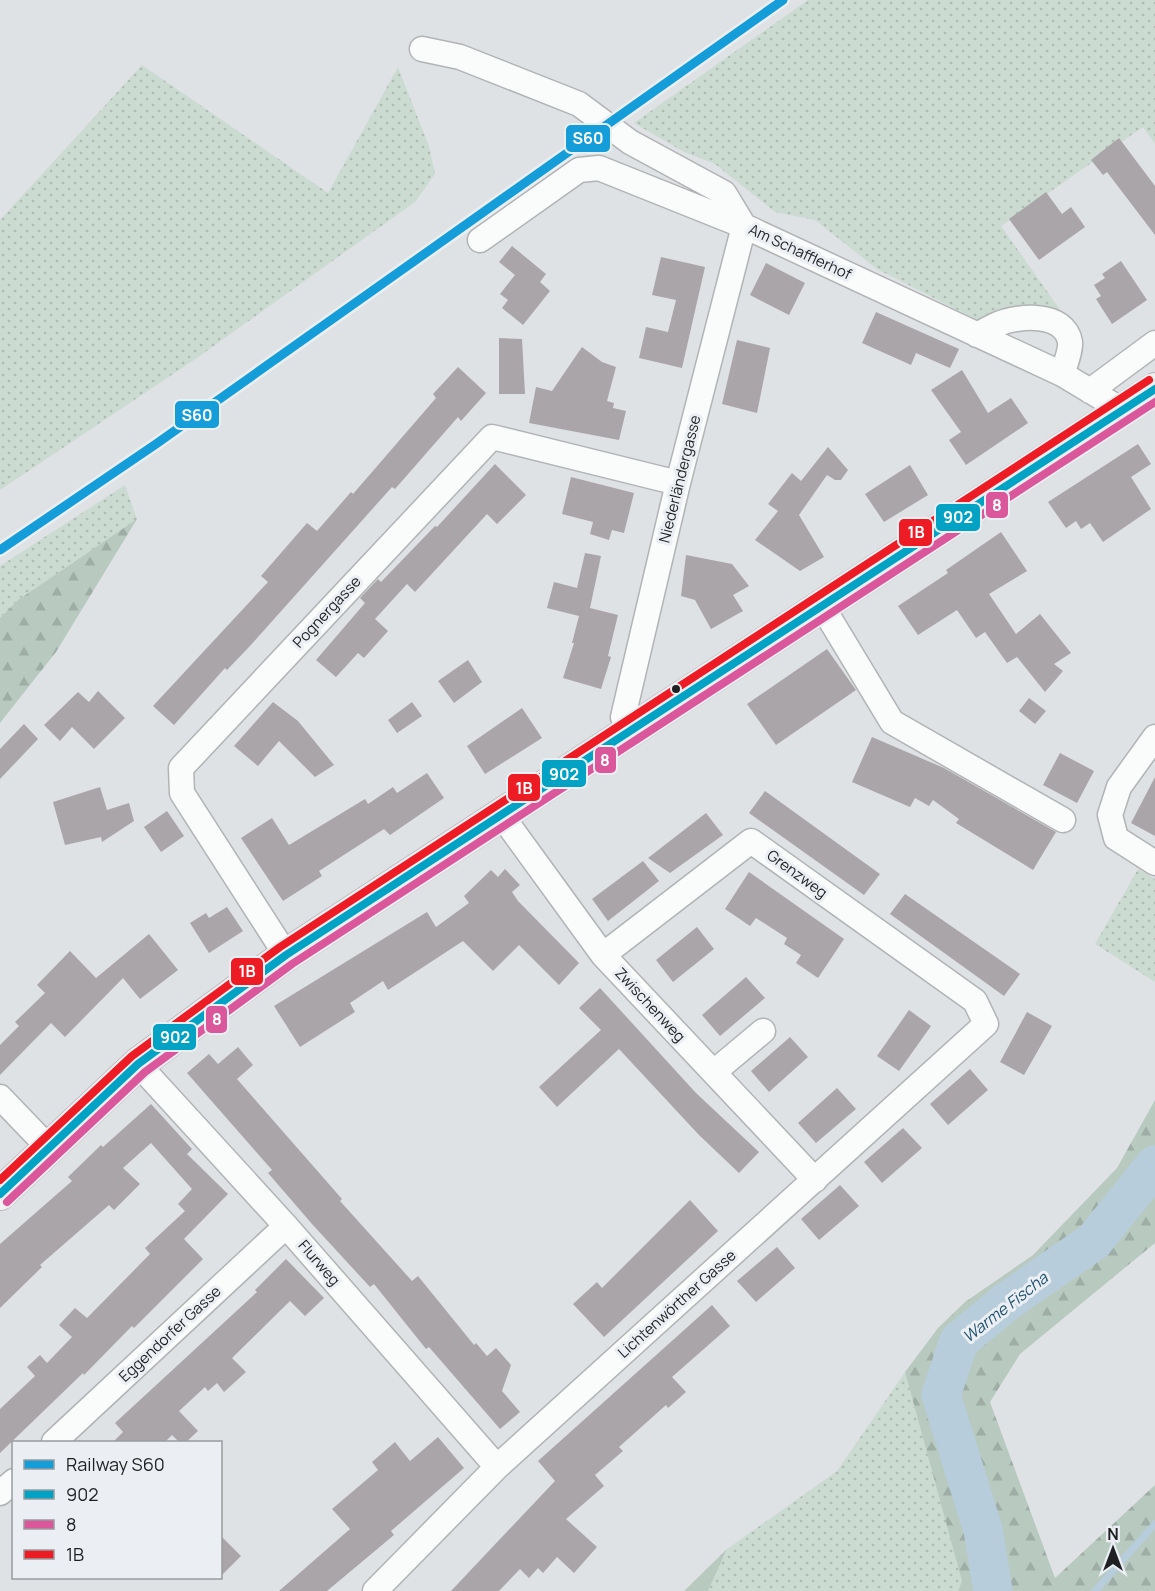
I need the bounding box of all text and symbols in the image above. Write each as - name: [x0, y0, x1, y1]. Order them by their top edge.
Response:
- line badge: S60: [565, 124, 611, 153]
- text: S60: [573, 127, 604, 149]
- street label: Am Schafflerhof: [745, 219, 856, 285]
- line badge: S60: [174, 400, 220, 429]
- text: S60: [182, 404, 213, 426]
- street label: Niederländergasse: [654, 413, 706, 545]
- line badge: 8: [985, 491, 1009, 519]
- text: 8: [992, 494, 1002, 516]
- line badge: 902: [935, 503, 981, 532]
- text: 902: [943, 506, 973, 528]
- line badge: 1B: [898, 518, 933, 547]
- text: 1B: [907, 521, 925, 543]
- street label: Pognergasse: [288, 571, 366, 652]
- unlabelled marker: [670, 683, 682, 695]
- line badge: 8: [594, 746, 617, 774]
- text: 8: [600, 749, 610, 771]
- line badge: 902: [541, 759, 587, 788]
- text: 902: [549, 763, 579, 785]
- line badge: 1B: [507, 773, 541, 802]
- text: 1B: [515, 777, 533, 799]
- street label: Grenzweg: [763, 845, 832, 903]
- line badge: 1B: [230, 957, 264, 986]
- text: 1B: [238, 960, 256, 982]
- street label: Zwischenweg: [610, 963, 690, 1046]
- line badge: 8: [205, 1005, 228, 1034]
- text: 8: [212, 1008, 222, 1030]
- line badge: 902: [152, 1023, 197, 1051]
- text: 902: [160, 1026, 190, 1048]
- street label: Flurweg: [294, 1235, 345, 1290]
- street label: Lichtenwörther Gasse: [613, 1245, 741, 1362]
- water label: Warme Fischa: [958, 1266, 1053, 1347]
- street label: Eggendorfer Gasse: [114, 1281, 225, 1386]
- legend: [12, 1441, 222, 1579]
- text: Railway S60: [66, 1452, 165, 1476]
- text: 902: [66, 1482, 98, 1506]
- text: 8: [66, 1512, 76, 1536]
- north arrow: [1083, 1519, 1143, 1579]
- text: N: [1107, 1523, 1119, 1545]
- text: 1B: [66, 1542, 84, 1566]

